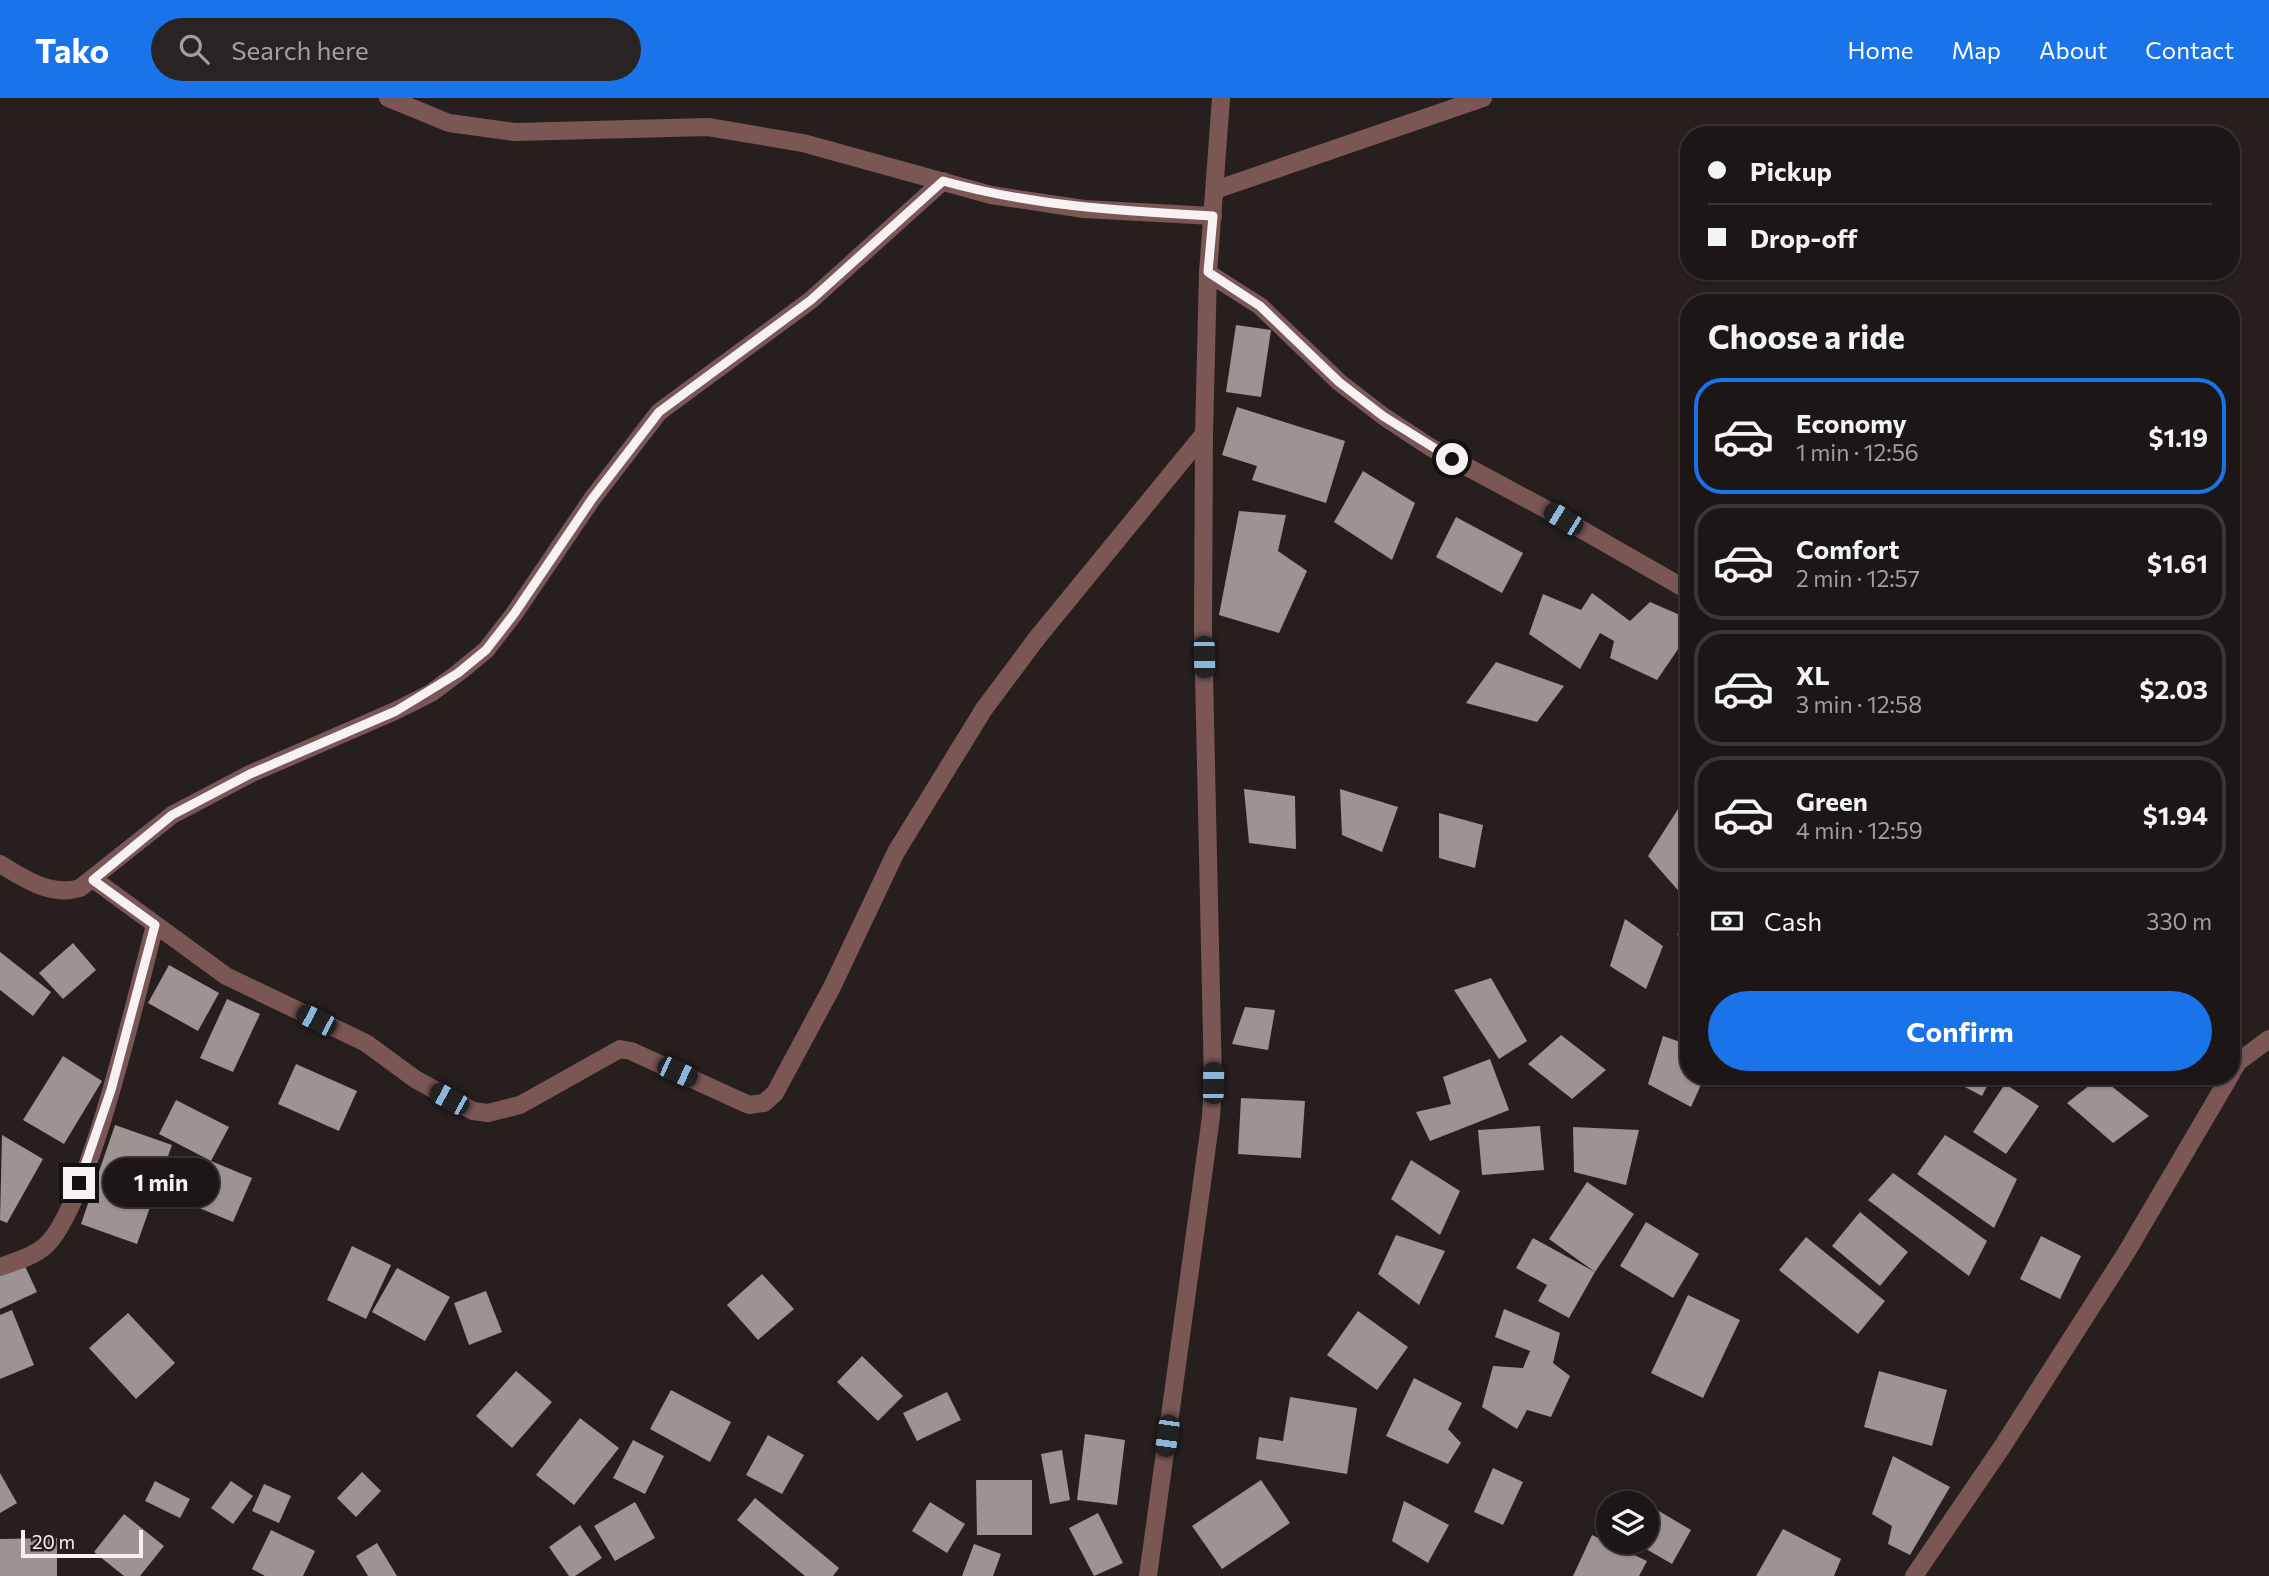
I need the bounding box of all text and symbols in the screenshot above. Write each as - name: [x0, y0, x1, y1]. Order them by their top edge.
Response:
- search box: [151, 18, 641, 81]
- text: Tako: [35, 29, 109, 70]
- icon: search: [175, 30, 213, 68]
- text: Search here: [231, 34, 369, 65]
- text: Home: [1848, 35, 1914, 64]
- text: Map: [1952, 35, 2001, 64]
- text: About: [2039, 35, 2107, 64]
- text: Contact: [2145, 35, 2234, 64]
- text: Pickup: [1750, 155, 1832, 186]
- text: Drop-off: [1750, 222, 1857, 253]
- text: Choose a ride: [1708, 316, 1905, 356]
- icon: car: [1712, 405, 1775, 468]
- text: Economy: [1796, 407, 1907, 438]
- text: $1.19: [2149, 421, 2208, 452]
- text: 1 min · 12:56: [1796, 438, 1919, 466]
- route start: [1436, 443, 1468, 475]
- car: [1540, 499, 1587, 539]
- icon: car: [1712, 531, 1775, 594]
- text: Comfort: [1796, 533, 1899, 564]
- text: $1.61: [2147, 547, 2208, 578]
- text: 2 min · 12:57: [1796, 564, 1920, 592]
- car: [1194, 636, 1215, 678]
- icon: car: [1712, 657, 1775, 720]
- text: XL: [1796, 659, 1830, 690]
- text: $2.03: [2139, 673, 2208, 704]
- text: 3 min · 12:58: [1796, 690, 1922, 718]
- icon: car: [1712, 783, 1775, 846]
- text: Green: [1796, 785, 1868, 816]
- text: $1.94: [2143, 799, 2208, 830]
- text: 4 min · 12:59: [1796, 816, 1923, 844]
- icon: cash: [1708, 902, 1746, 940]
- text: Cash: [1764, 905, 1822, 936]
- text: 330 m: [2146, 907, 2212, 935]
- button: Confirm: [1708, 991, 2212, 1071]
- car: [293, 1001, 340, 1039]
- car: [654, 1054, 701, 1090]
- car: [1203, 1062, 1224, 1104]
- car: [426, 1080, 473, 1118]
- callout: 1 min: [104, 1158, 219, 1208]
- route end: [63, 1167, 95, 1199]
- text: 1 min: [134, 1168, 188, 1196]
- car: [1154, 1414, 1181, 1458]
- map controls: [1596, 1491, 1659, 1554]
- button: layers: [1596, 1491, 1659, 1554]
- scale bar: [21, 1527, 144, 1559]
- text: 20 m: [32, 1530, 75, 1553]

